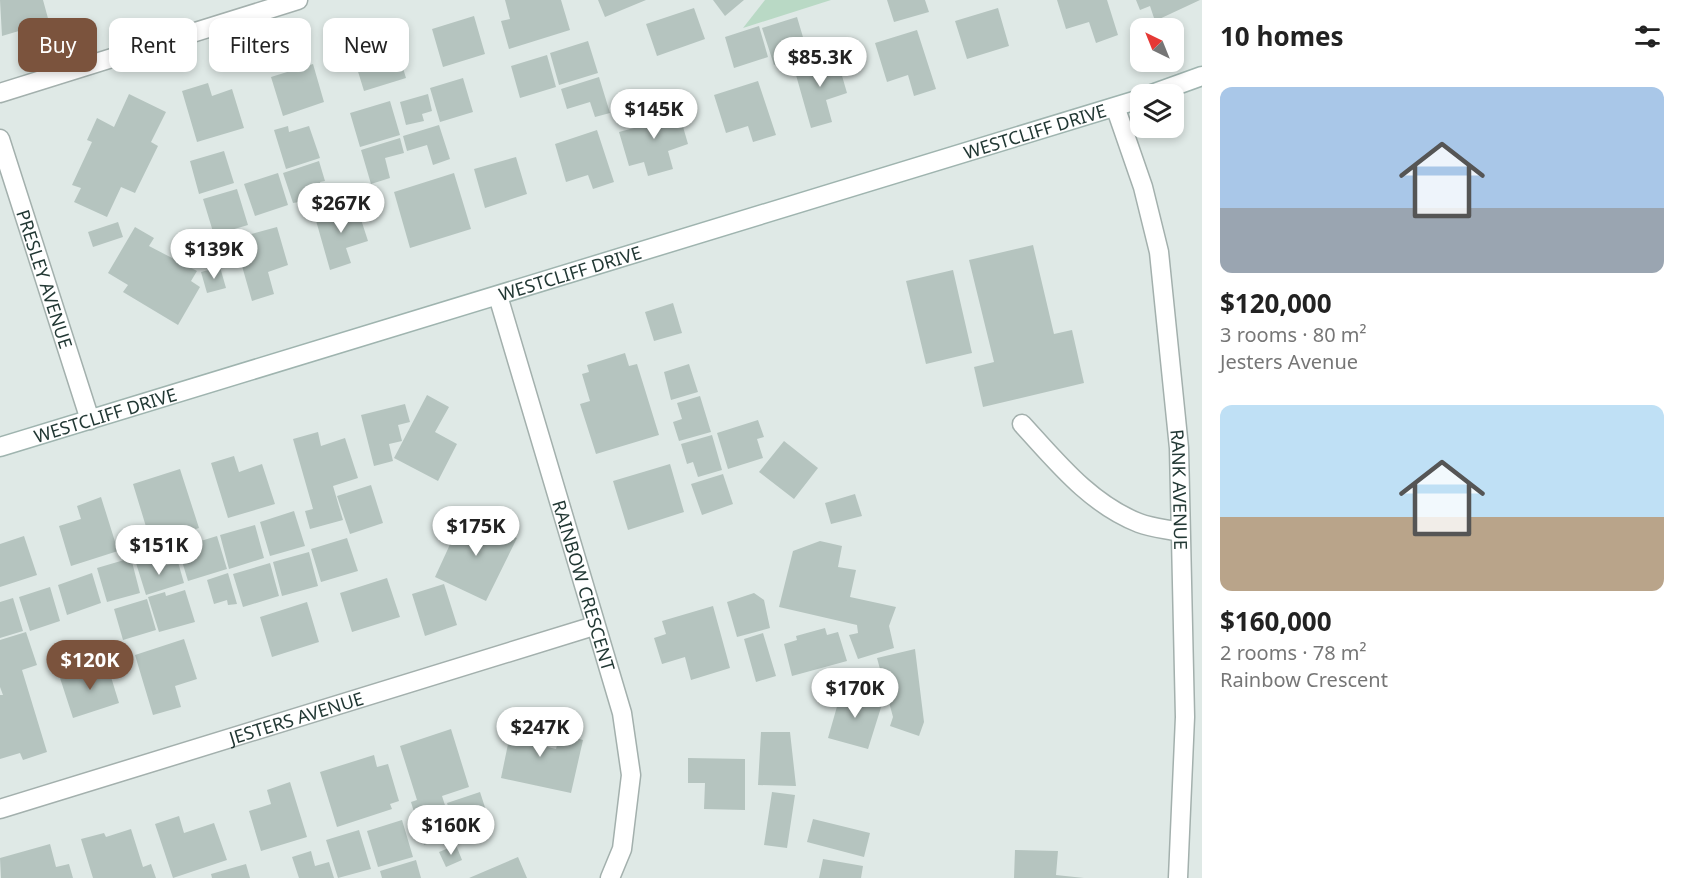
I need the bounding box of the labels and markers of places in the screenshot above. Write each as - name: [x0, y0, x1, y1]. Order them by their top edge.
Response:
- pin: $85.3K: [771, 37, 869, 88]
- pin: $145K: [612, 89, 696, 140]
- pin: $267K: [299, 183, 383, 234]
- pin: $139K: [172, 229, 256, 280]
- pin: $175K: [434, 506, 518, 557]
- pin: $151K: [117, 525, 201, 576]
- pin: $120K: [48, 640, 132, 691]
- pin: $170K: [813, 668, 897, 719]
- pin: $247K: [498, 707, 582, 758]
- pin: $160K: [409, 805, 493, 856]

